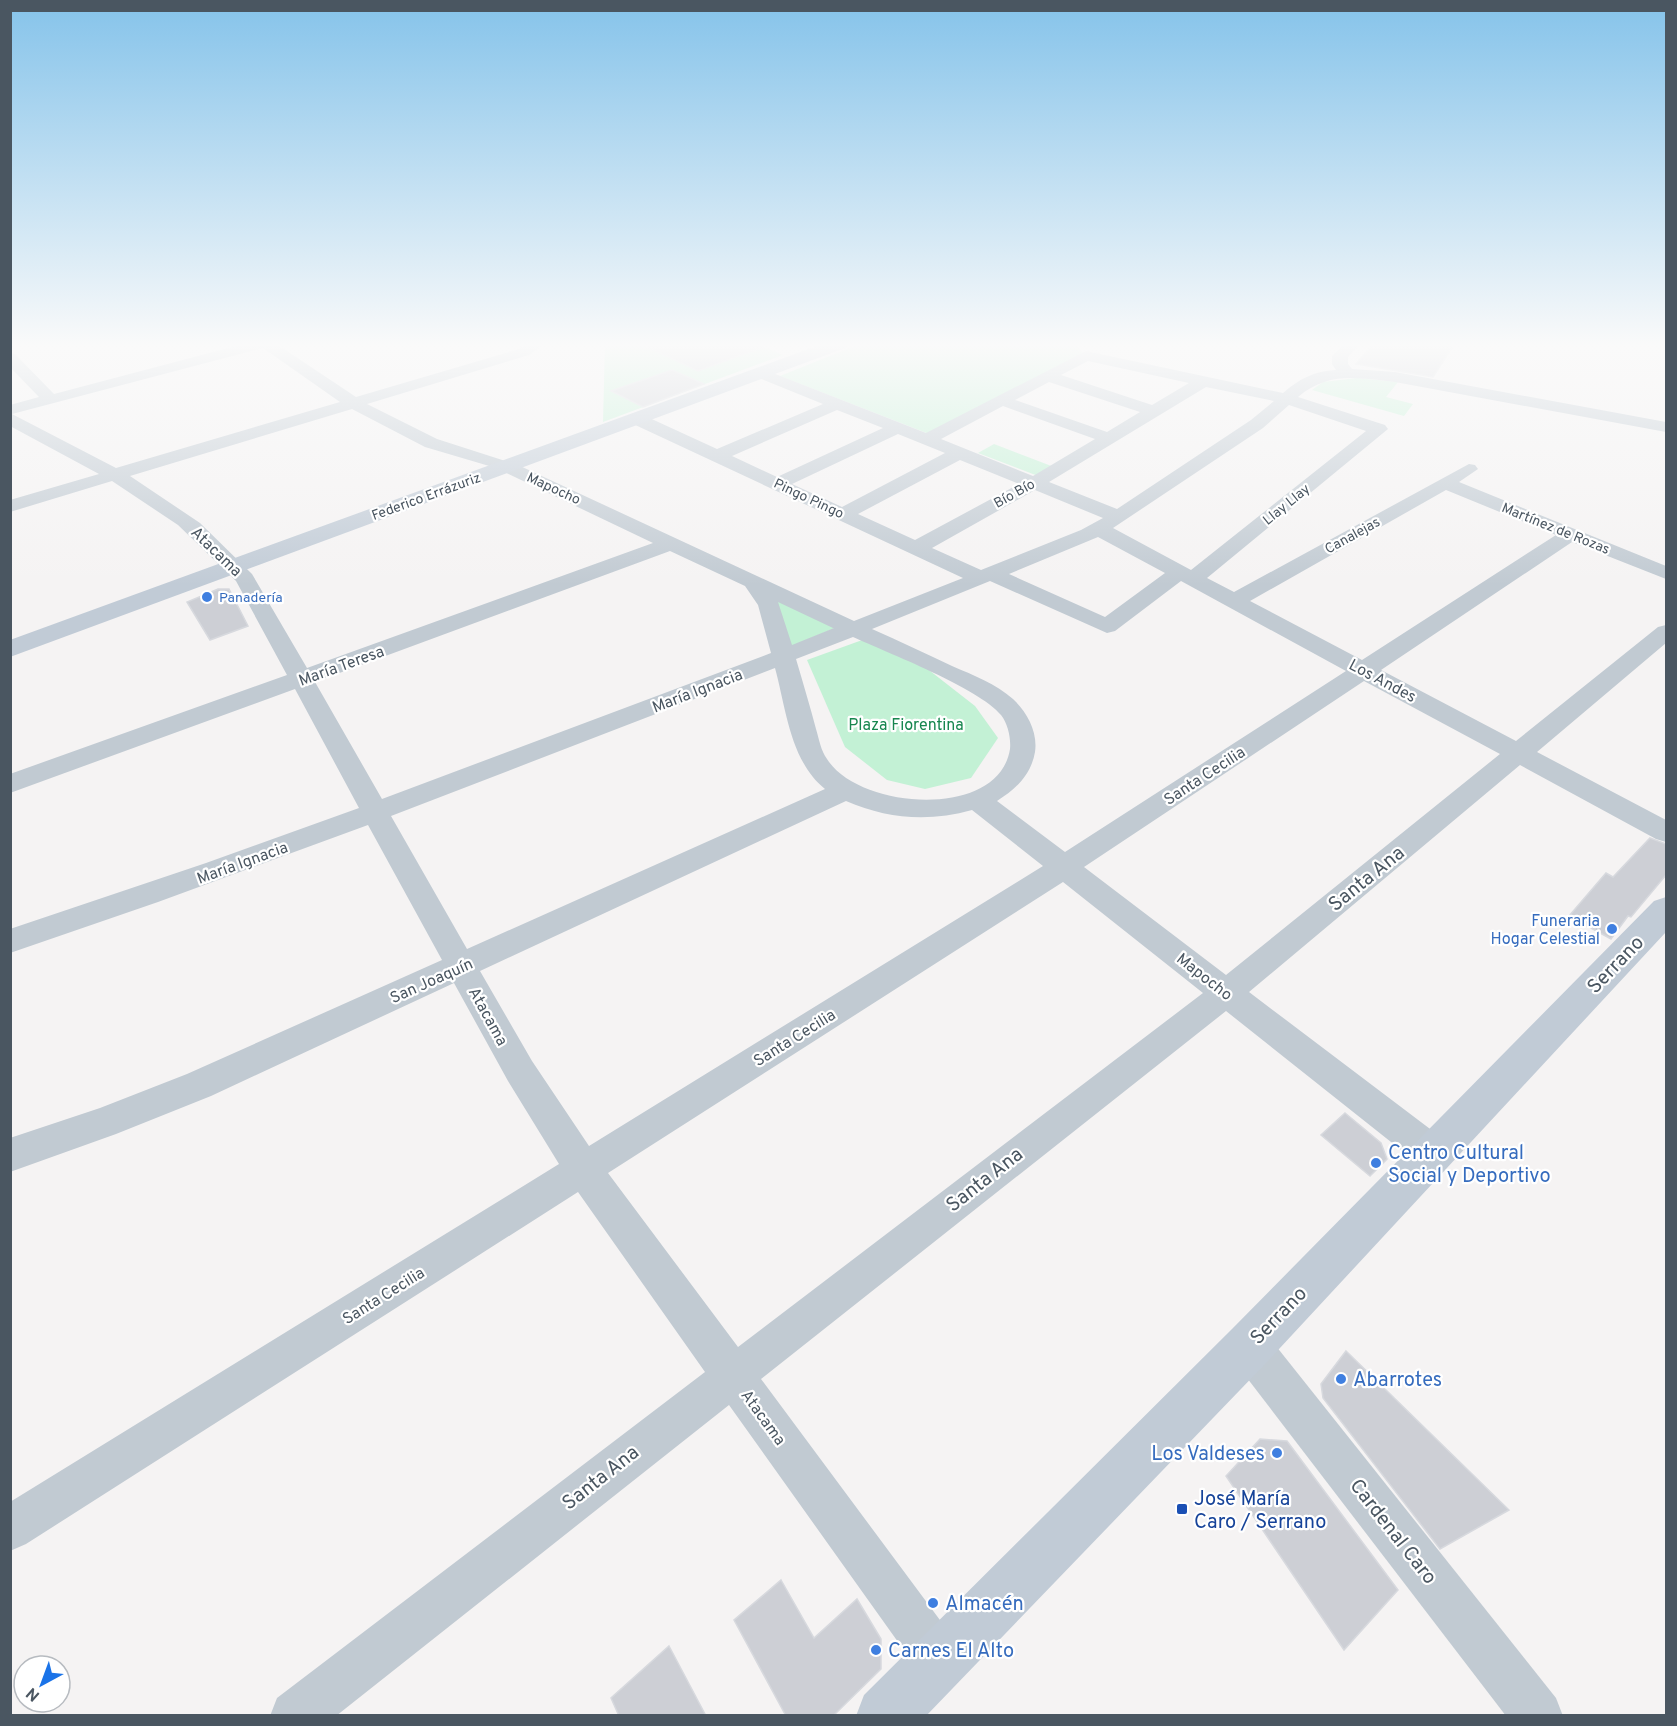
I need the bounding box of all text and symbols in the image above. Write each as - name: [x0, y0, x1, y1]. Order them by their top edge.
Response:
- street label: Federico Errázuriz: [370, 470, 483, 525]
- street label: Mapocho: [524, 470, 583, 509]
- street label: Pingo Pingo: [771, 476, 846, 523]
- street label: Bío Bío: [991, 476, 1038, 513]
- street label: Llay Llay: [1260, 481, 1314, 529]
- street label: Martínez de Rozas: [1499, 500, 1612, 559]
- street label: Canalejas: [1322, 514, 1383, 558]
- street label: Atacama: [186, 523, 245, 582]
- marker: Panadería: [200, 590, 214, 604]
- place label: Panadería: [219, 590, 283, 607]
- street label: María Teresa: [296, 642, 387, 692]
- street label: Los Andes: [1345, 656, 1419, 708]
- street label: María Ignacia: [650, 665, 746, 718]
- park label: Plaza Fiorentina: [848, 716, 964, 736]
- street label: Santa Cecilia: [1161, 743, 1250, 810]
- street label: María Ignacia: [194, 838, 291, 890]
- street label: Santa Ana: [1324, 841, 1411, 918]
- place label: Funeraria Hogar Celestial: [1490, 912, 1600, 950]
- marker: Funeraria Hogar Celestial: [1605, 922, 1619, 936]
- street label: Serrano: [1582, 931, 1650, 1000]
- street label: Mapocho: [1172, 949, 1236, 1006]
- street label: San Joaquín: [387, 955, 476, 1009]
- street label: Atacama: [463, 984, 511, 1050]
- street label: Santa Cecilia: [750, 1006, 840, 1072]
- place label: Centro Cultural Social y Deportivo: [1388, 1141, 1551, 1190]
- street label: Santa Ana: [941, 1142, 1029, 1219]
- marker: Centro Cultural Social y Deportivo: [1369, 1156, 1383, 1170]
- street label: Santa Cecilia: [339, 1264, 429, 1330]
- street label: Serrano: [1245, 1282, 1313, 1351]
- place label: Abarrotes: [1353, 1368, 1442, 1394]
- marker: Abarrotes: [1334, 1372, 1348, 1386]
- street label: Atacama: [736, 1387, 789, 1450]
- street label: Santa Ana: [557, 1440, 645, 1517]
- place label: Los Valdeses: [1151, 1442, 1265, 1468]
- marker: Los Valdeses: [1270, 1446, 1284, 1460]
- street label: Cardenal Caro: [1343, 1474, 1442, 1590]
- place label: José María Caro / Serrano: [1194, 1487, 1327, 1536]
- marker: José María Caro / Serrano: [1175, 1502, 1189, 1516]
- place label: Almacén: [945, 1592, 1024, 1618]
- marker: Almacén: [926, 1596, 940, 1610]
- place label: Carnes El Alto: [888, 1639, 1014, 1665]
- marker: Carnes El Alto: [869, 1643, 883, 1657]
- north arrow: [12, 1654, 72, 1714]
- text: N: [23, 1682, 44, 1705]

